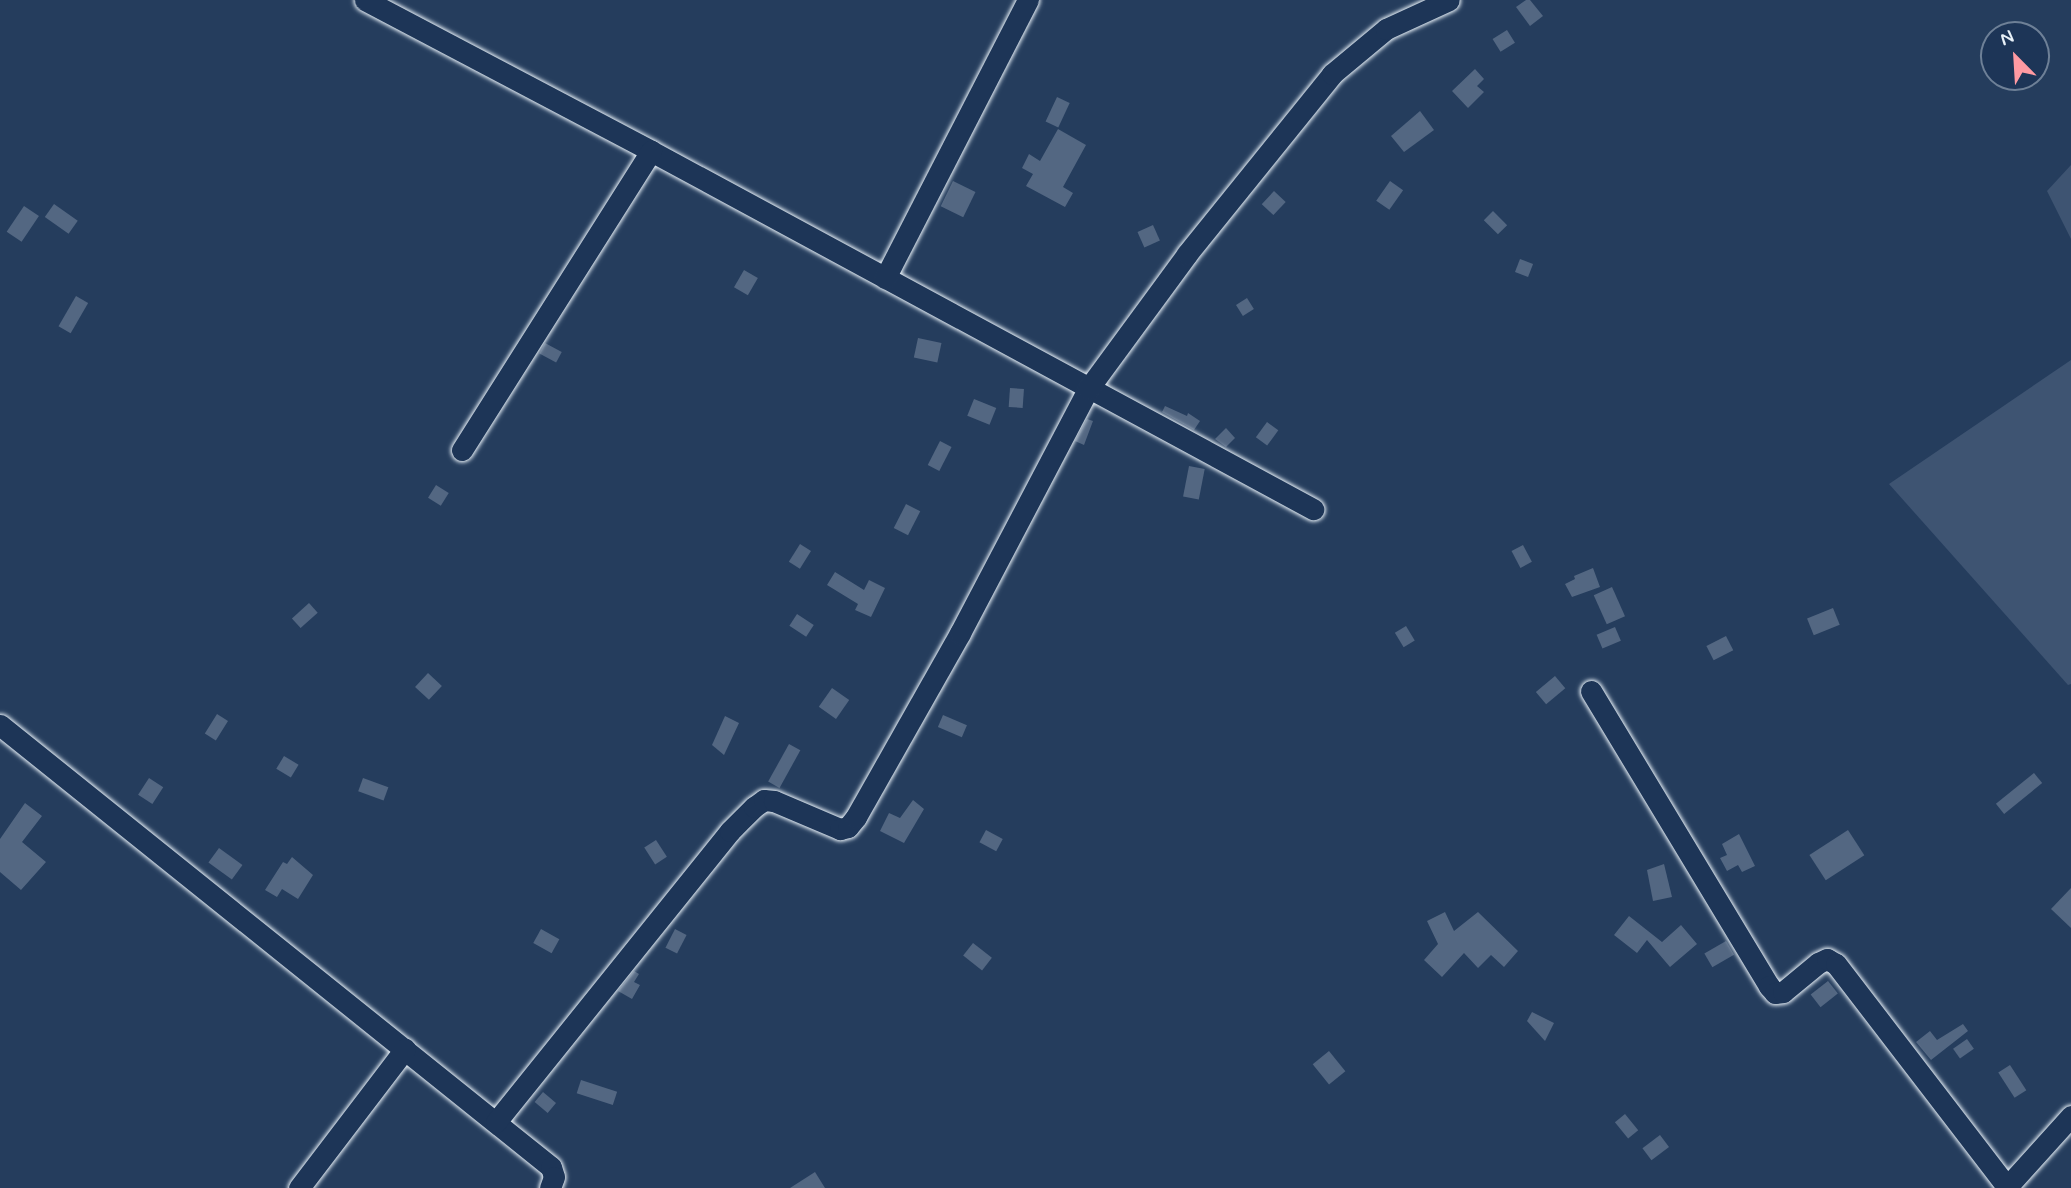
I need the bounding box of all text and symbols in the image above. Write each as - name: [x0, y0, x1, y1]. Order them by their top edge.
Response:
- north arrow: [1980, 21, 2050, 91]
- text: N: [1996, 24, 2018, 52]

